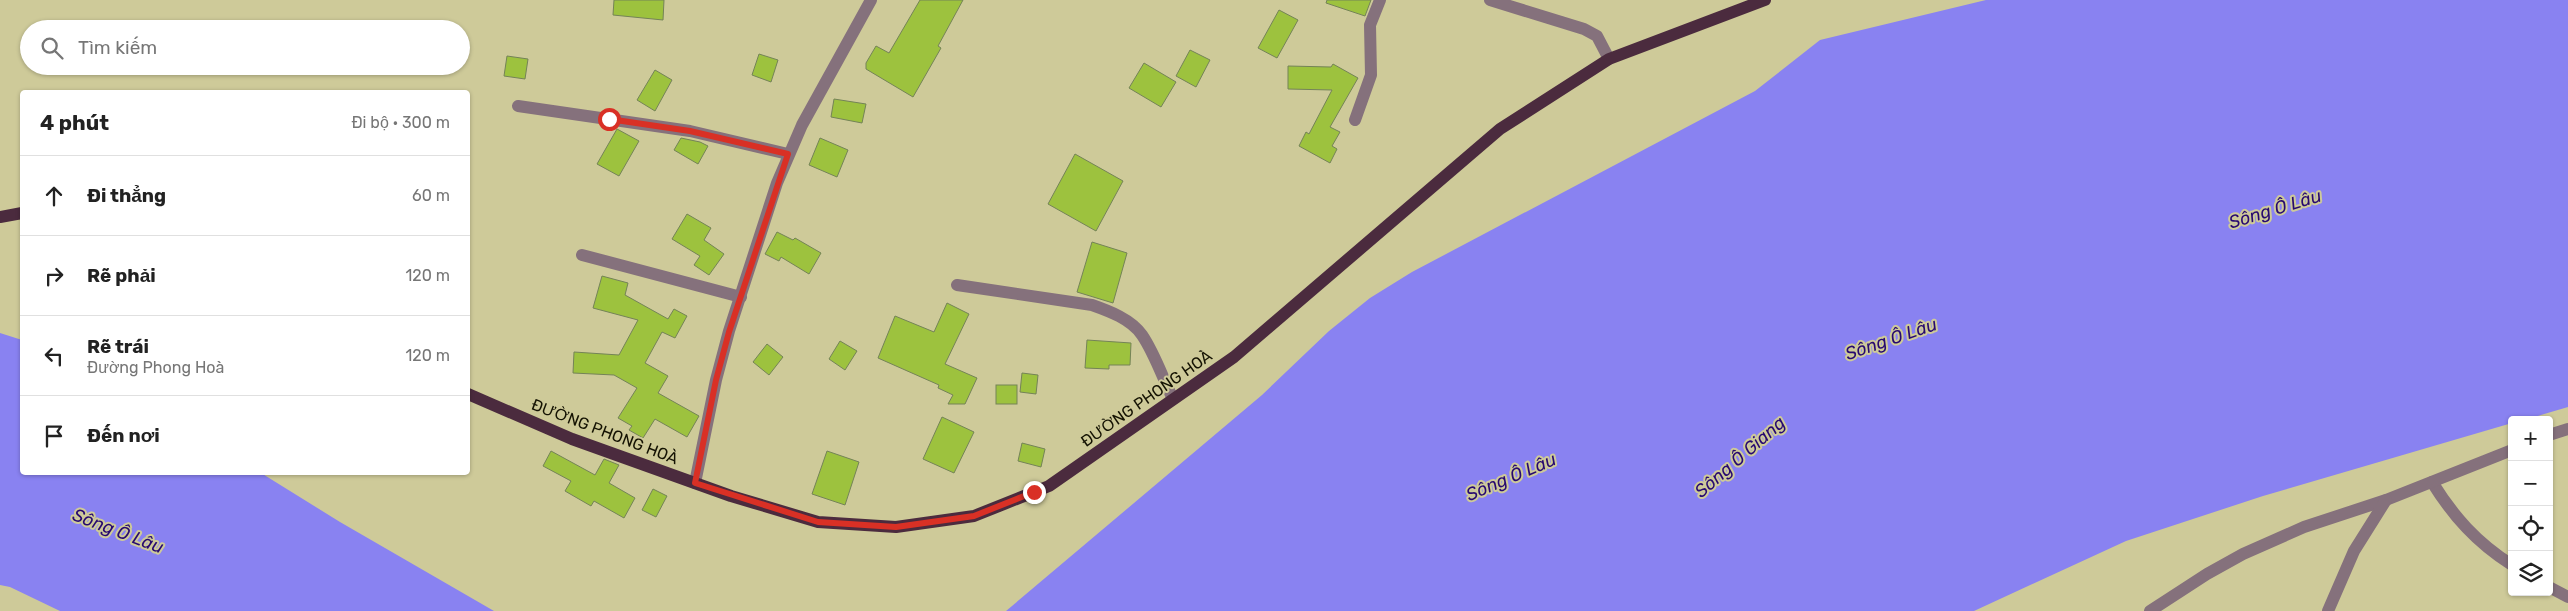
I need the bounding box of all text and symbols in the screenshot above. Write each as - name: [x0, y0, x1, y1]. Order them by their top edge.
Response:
- search box: [20, 20, 470, 75]
- icon: search: [38, 34, 66, 62]
- text: Tìm kiếm: [78, 36, 157, 59]
- route start: [598, 108, 621, 131]
- text: 4 phút: [40, 110, 109, 135]
- text: Đi bộ · 300 m: [351, 113, 450, 132]
- icon: ahead: [40, 182, 68, 210]
- text: Đi thẳng: [87, 184, 166, 207]
- water label: Sông Ô Lâu: [2226, 184, 2324, 234]
- text: 60 m: [412, 186, 450, 205]
- icon: right: [40, 262, 68, 290]
- text: Rẽ phải: [87, 264, 156, 287]
- text: 120 m: [405, 266, 450, 285]
- water label: Sông Ô Lâu: [1842, 313, 1940, 365]
- text: Rẽ trái: [87, 335, 149, 358]
- icon: left: [40, 342, 68, 370]
- text: 120 m: [405, 346, 450, 365]
- street label: ĐƯỜNG PHONG HOÀ: [1077, 346, 1216, 451]
- text: Đường Phong Hoà: [87, 358, 224, 377]
- street label: ĐƯỜNG PHONG HOÀ: [529, 395, 681, 468]
- water label: Sông Ô Giang: [1690, 411, 1790, 502]
- map controls: [2508, 416, 2553, 596]
- button: +: [2508, 416, 2553, 461]
- icon: arrive: [40, 422, 68, 450]
- text: Đến nơi: [87, 424, 160, 447]
- water label: Sông Ô Lâu: [1463, 448, 1559, 506]
- button: −: [2508, 461, 2553, 506]
- route end: [1023, 481, 1046, 504]
- water label: Sông Ô Lâu: [69, 504, 167, 558]
- button: locate: [2508, 506, 2553, 551]
- button: layers: [2508, 551, 2553, 596]

